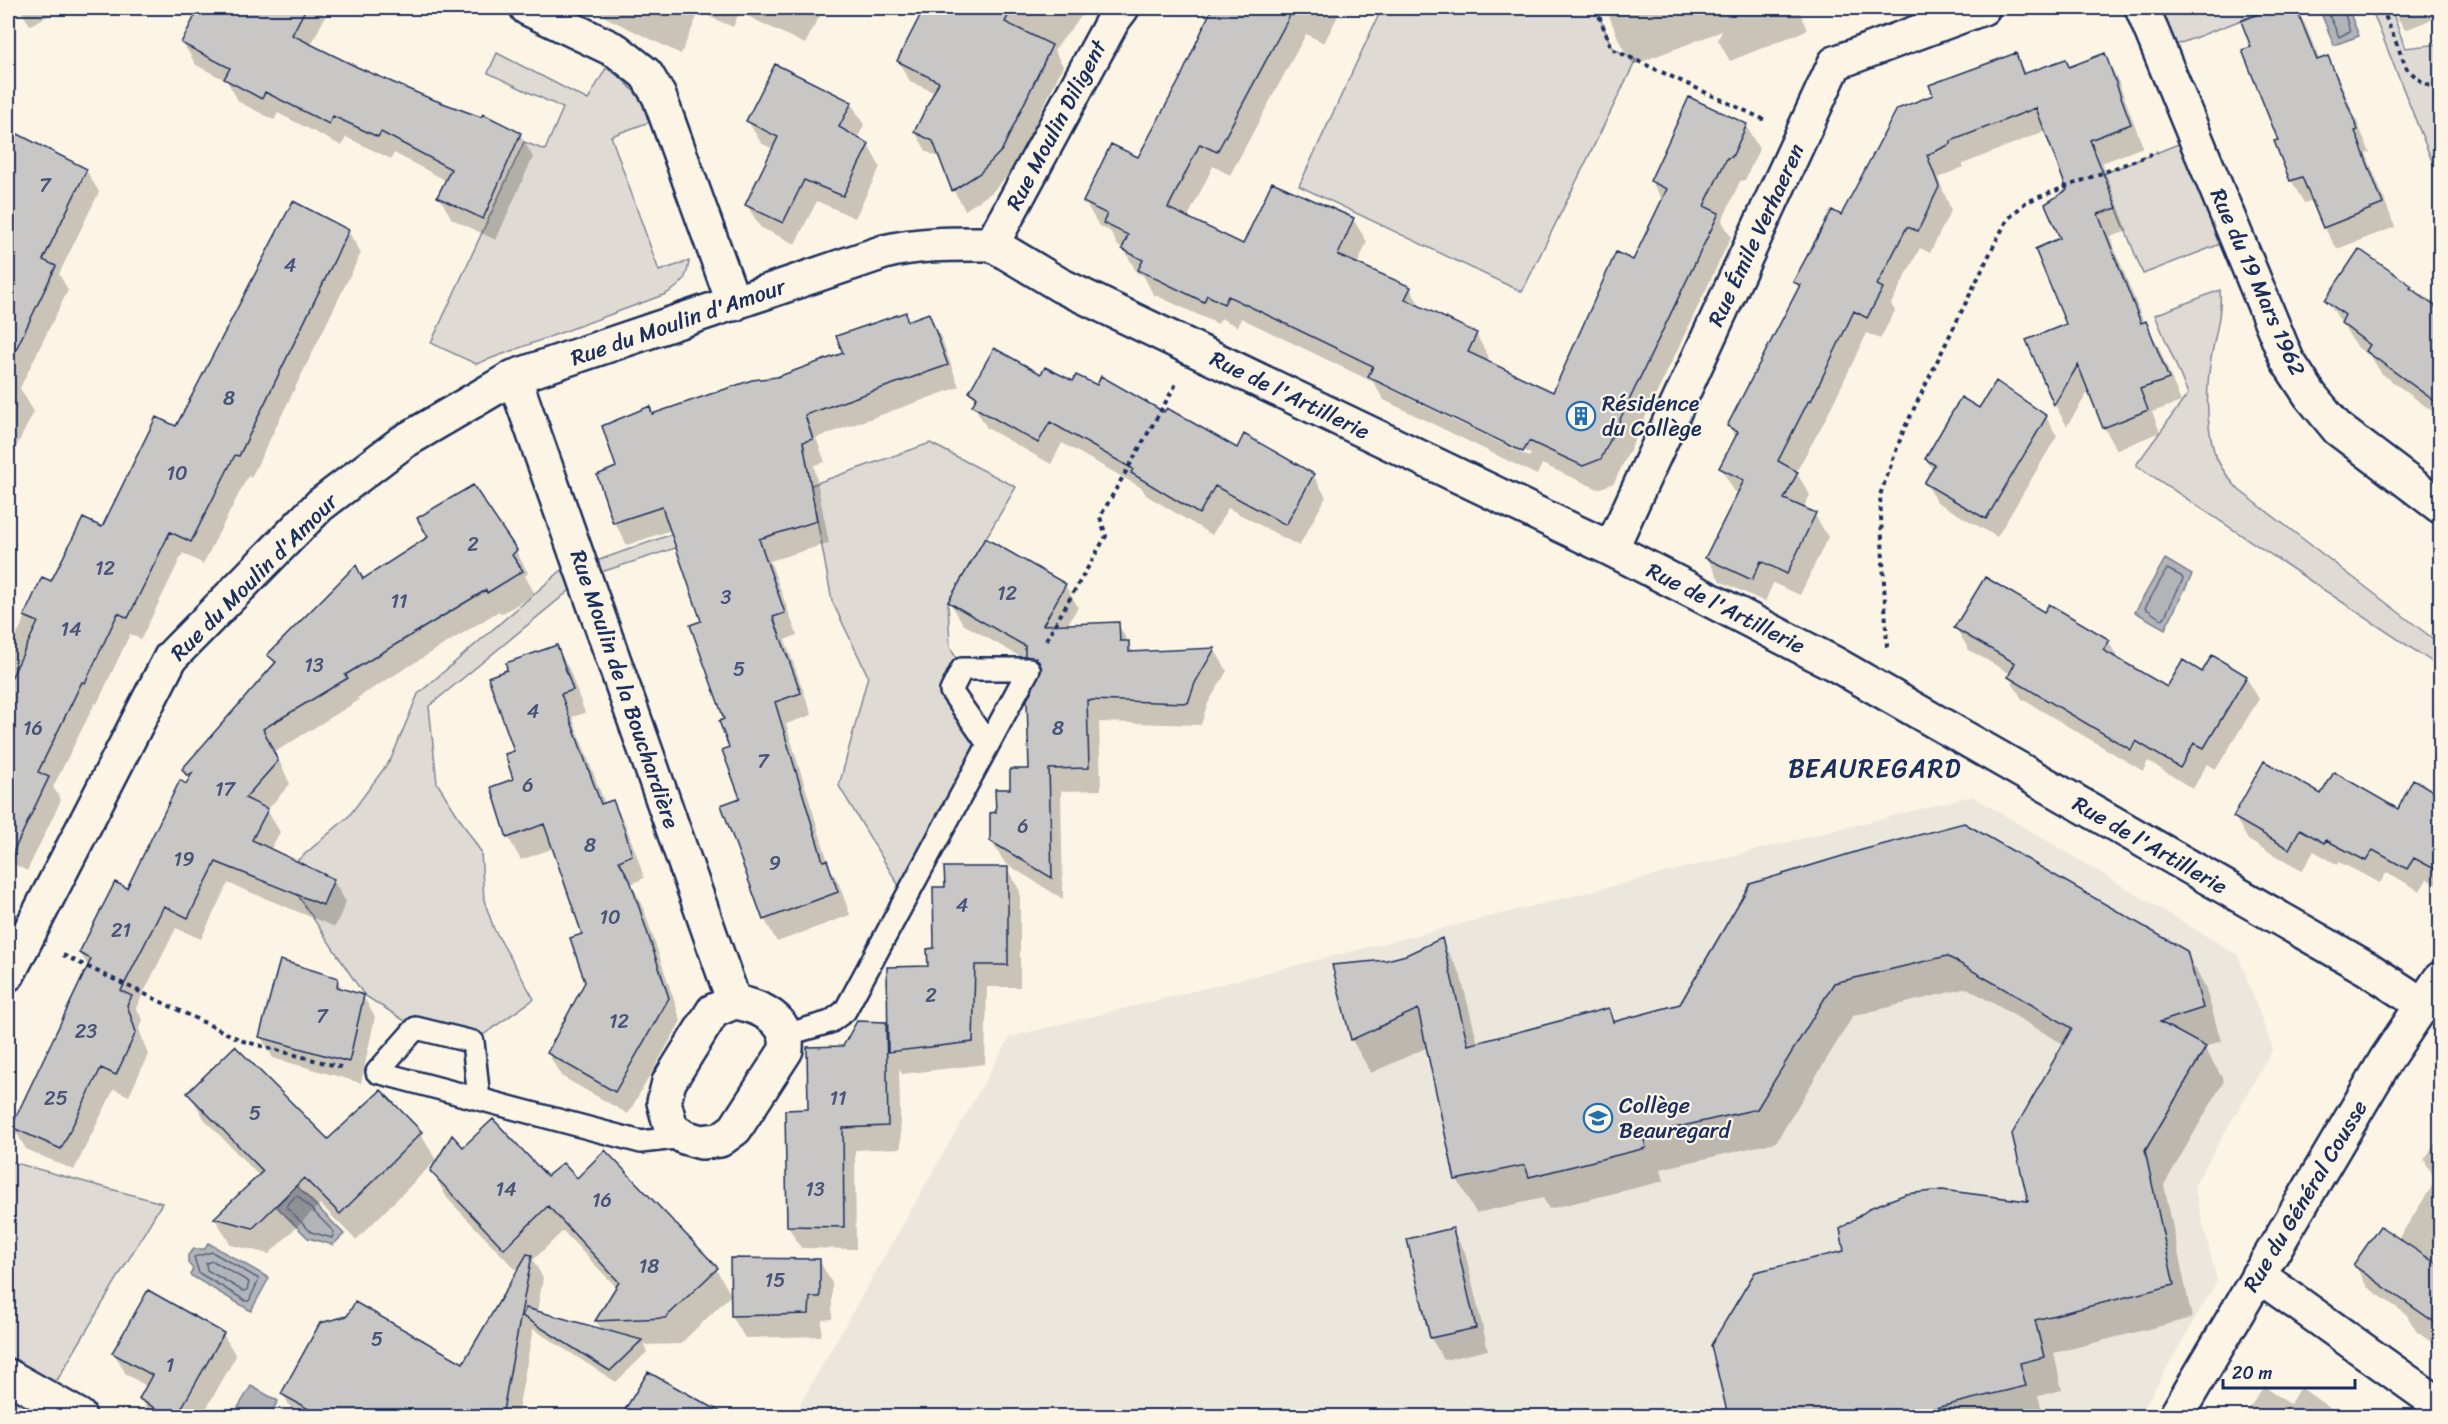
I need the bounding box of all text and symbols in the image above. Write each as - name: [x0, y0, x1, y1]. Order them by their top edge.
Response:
- street label: Rue Moulin Diligent: [995, 32, 1118, 217]
- street label: Rue Émile Verhaeren: [1696, 137, 1816, 333]
- house number: 7: [39, 168, 52, 203]
- street label: Rue du 19 Mars 1962: [2199, 182, 2317, 382]
- house number: 4: [284, 248, 296, 283]
- street label: Rue du Moulin d'Amour: [565, 267, 792, 377]
- street label: Rue de l'Artillerie: [1203, 339, 1377, 451]
- house number: 8: [223, 381, 235, 416]
- place label: Résidence du Collège: [1602, 384, 1702, 448]
- building icon: Résidence du Collège: [1565, 400, 1597, 432]
- house number: 10: [166, 456, 188, 491]
- street label: Rue du Moulin d'Amour: [161, 483, 348, 670]
- house number: 2: [467, 527, 479, 562]
- street label: Rue Moulin de la Bouchardière: [559, 544, 691, 834]
- house number: 12: [95, 551, 116, 586]
- street label: Rue de l'Artillerie: [1640, 551, 1812, 665]
- house number: 12: [997, 576, 1018, 611]
- house number: 3: [721, 580, 732, 615]
- house number: 11: [390, 584, 408, 619]
- house number: 14: [60, 612, 82, 647]
- house number: 13: [304, 648, 324, 683]
- house number: 5: [733, 652, 745, 687]
- house number: 4: [527, 694, 539, 729]
- house number: 16: [23, 711, 43, 746]
- house number: 8: [1052, 711, 1064, 746]
- house number: 7: [757, 744, 770, 779]
- district label: BEAUREGARD: [1788, 745, 1962, 791]
- house number: 6: [522, 768, 534, 803]
- house number: 17: [215, 772, 237, 807]
- street label: Rue de l'Artillerie: [2065, 785, 2235, 905]
- house number: 6: [1017, 809, 1029, 844]
- house number: 8: [584, 828, 596, 863]
- house number: 19: [174, 842, 194, 877]
- house number: 9: [769, 846, 781, 881]
- house number: 4: [956, 888, 968, 923]
- house number: 10: [599, 900, 621, 935]
- house number: 21: [111, 913, 131, 948]
- house number: 2: [925, 978, 937, 1013]
- house number: 7: [316, 999, 329, 1034]
- house number: 12: [609, 1004, 630, 1039]
- house number: 23: [75, 1014, 97, 1049]
- house number: 25: [44, 1081, 68, 1116]
- house number: 11: [829, 1081, 847, 1116]
- place label: Collège Beauregard: [1619, 1086, 1732, 1150]
- street label: Rue du Général Cousse: [2232, 1092, 2378, 1300]
- house number: 5: [249, 1096, 261, 1131]
- school or university icon: Collège Beauregard: [1582, 1102, 1614, 1134]
- house number: 14: [495, 1172, 517, 1207]
- house number: 13: [805, 1172, 825, 1207]
- house number: 16: [592, 1183, 612, 1218]
- house number: 18: [639, 1249, 659, 1284]
- house number: 15: [765, 1263, 785, 1298]
- house number: 5: [371, 1322, 383, 1357]
- house number: 1: [166, 1348, 174, 1383]
- scale bar: [2223, 1352, 2355, 1390]
- text: 20 m: [2232, 1357, 2272, 1389]

